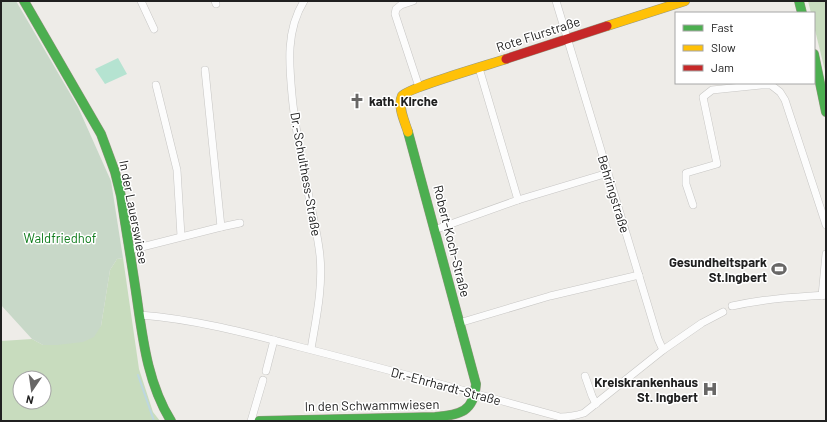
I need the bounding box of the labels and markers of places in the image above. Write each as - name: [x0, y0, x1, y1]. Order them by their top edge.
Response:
- church icon: kath. Kirche: [348, 92, 366, 110]
- place label: kath. Kirche: [369, 93, 438, 109]
- place label: Gesundheitspark St.Ingbert: [669, 254, 767, 285]
- sports icon: Gesundheitspark St.Ingbert: [770, 260, 788, 278]
- place label: Kreiskrankenhaus St. Ingbert: [594, 374, 698, 405]
- hospital icon: Kreiskrankenhaus St. Ingbert: [701, 380, 719, 398]

